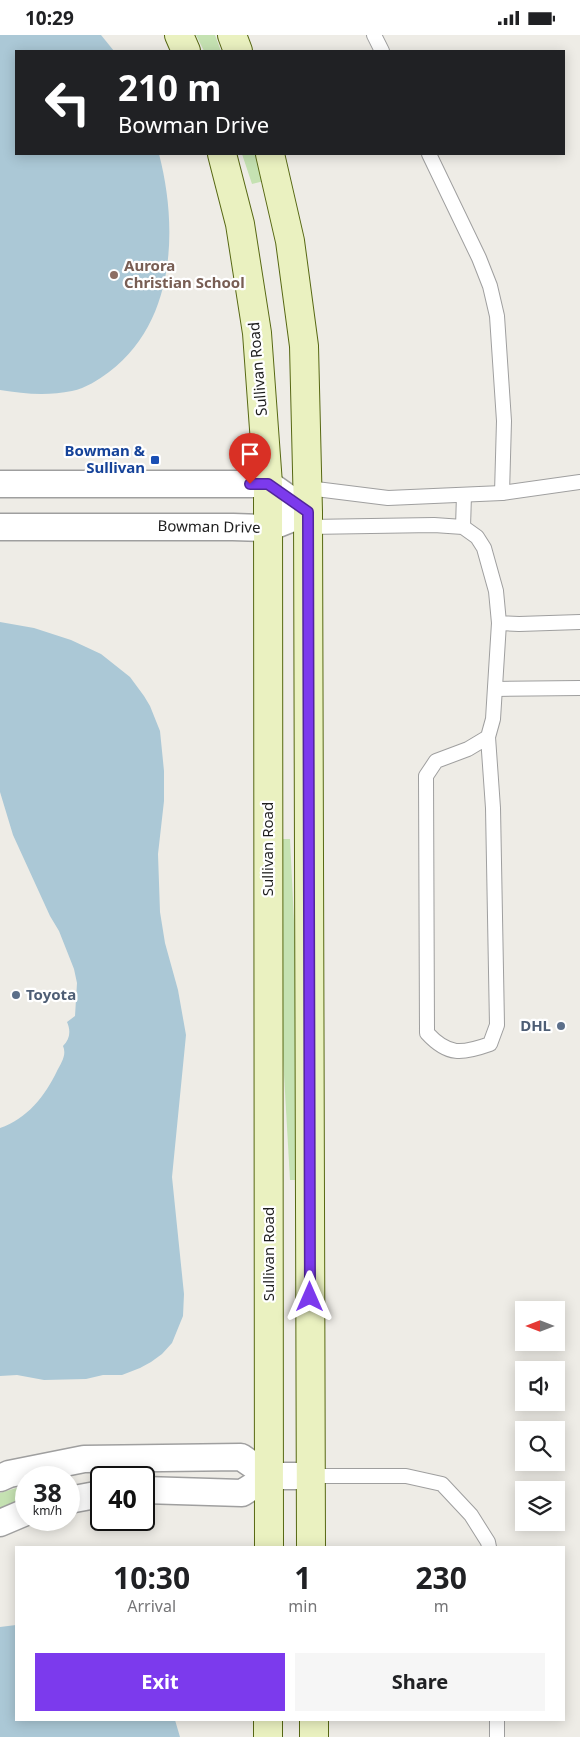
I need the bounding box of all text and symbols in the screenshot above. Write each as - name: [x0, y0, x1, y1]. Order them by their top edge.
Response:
- text: 10:29: [25, 5, 74, 31]
- text: 210 m: [118, 64, 221, 111]
- icon: left: [35, 70, 100, 135]
- text: Bowman Drive: [118, 109, 269, 139]
- place label: Aurora Christian School: [124, 255, 245, 292]
- marker: Aurora Christian School: [108, 269, 120, 281]
- street label: Sullivan Road: [243, 321, 271, 417]
- pin: [229, 433, 271, 484]
- place label: Bowman & Sullivan: [65, 440, 146, 477]
- icon: arrive: [236, 440, 264, 468]
- marker: Bowman & Sullivan: [149, 454, 161, 466]
- street label: Bowman Drive: [157, 515, 261, 537]
- street label: Sullivan Road: [257, 802, 277, 896]
- place label: Toyota: [26, 984, 76, 1004]
- marker: Toyota: [10, 989, 22, 1001]
- place label: DHL: [520, 1015, 551, 1035]
- marker: DHL: [555, 1020, 567, 1032]
- street label: Sullivan Road: [258, 1207, 278, 1301]
- position arrow: [283, 1270, 335, 1322]
- north arrow: [515, 1301, 565, 1351]
- map controls: [515, 1301, 565, 1531]
- button: sound: [515, 1361, 565, 1411]
- button: search: [515, 1421, 565, 1471]
- speed limit sign: 40: [90, 1466, 155, 1531]
- text: 38: [33, 1475, 62, 1509]
- button: layers: [515, 1481, 565, 1531]
- text: km/h: [33, 1502, 62, 1519]
- text: 10:30: [113, 1557, 190, 1598]
- text: 1: [294, 1557, 311, 1598]
- text: 230: [415, 1557, 467, 1598]
- text: Arrival: [127, 1595, 176, 1617]
- text: min: [288, 1595, 317, 1617]
- text: m: [434, 1595, 449, 1617]
- button: Exit: [35, 1653, 285, 1711]
- button: Share: [295, 1653, 545, 1711]

